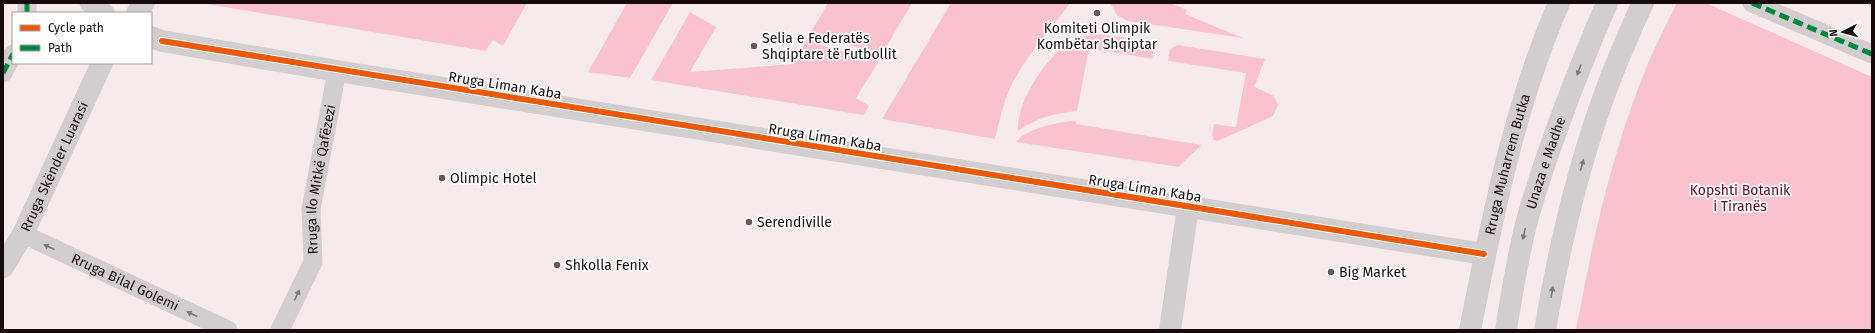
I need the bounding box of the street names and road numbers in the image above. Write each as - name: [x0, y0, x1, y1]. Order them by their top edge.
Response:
- street label: Rruga Liman Kaba: [447, 68, 563, 103]
- street label: Rruga Muharrem Butka: [1482, 91, 1534, 237]
- street label: Rruga Skënder Luarasi: [17, 99, 92, 234]
- street label: Rruga Ilo Mitkë Qafëzezi: [303, 103, 340, 255]
- street label: Unaza e Madhe: [1523, 115, 1569, 211]
- street label: Rruga Liman Kaba: [767, 120, 883, 155]
- street label: Rruga Liman Kaba: [1087, 171, 1203, 206]
- street label: Rruga Bilal Golemi: [69, 250, 182, 315]

